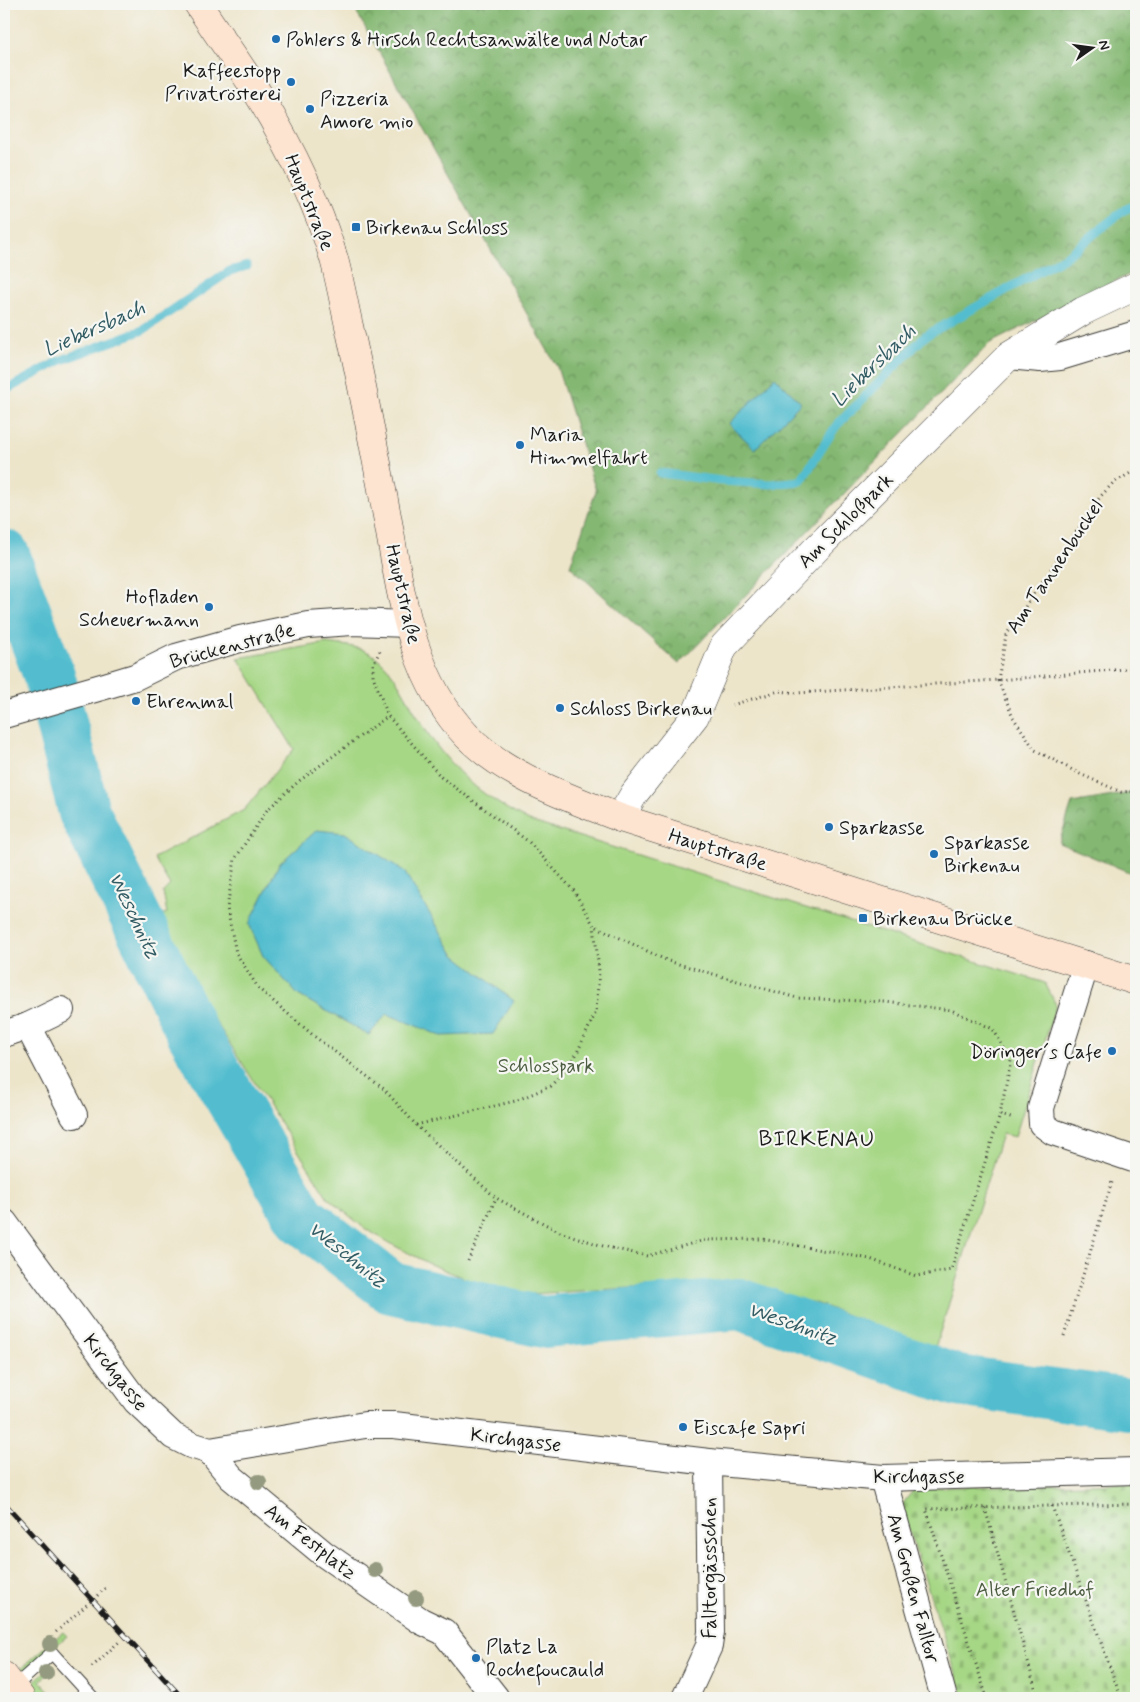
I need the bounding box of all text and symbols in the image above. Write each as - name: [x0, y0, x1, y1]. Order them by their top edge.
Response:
- north arrow: [1068, 22, 1118, 72]
- place label: Pohlers & Hirsch Rechtsanwälte und Notar: [286, 27, 648, 54]
- marker: Pohlers & Hirsch Rechtsanwälte und Notar: [270, 33, 282, 45]
- text: N: [1094, 38, 1114, 52]
- place label: Kaffeestopp Privatrösterei: [165, 58, 281, 108]
- marker: Kaffeestopp Privatrösterei: [285, 76, 297, 88]
- place label: Pizzeria Amore mio: [320, 86, 413, 136]
- marker: Pizzeria Amore mio: [304, 103, 316, 115]
- street label: Hauptstraße: [277, 150, 340, 255]
- place label: Birkenau Schloss: [366, 215, 508, 242]
- marker: Birkenau Schloss: [350, 221, 362, 233]
- water label: Liebersbach: [39, 294, 150, 364]
- water label: Liebersbach: [825, 318, 923, 413]
- place label: Maria Himmelfahrt: [530, 422, 648, 472]
- marker: Maria Himmelfahrt: [514, 439, 526, 451]
- street label: Am Schloßpark: [792, 467, 900, 575]
- street label: Am Tannenbuckel: [1000, 494, 1110, 639]
- street label: Hauptstraße: [378, 542, 427, 647]
- place label: Hofladen Scheuermann: [79, 584, 199, 634]
- marker: Hofladen Scheuermann: [203, 601, 215, 613]
- street label: Brückenstraße: [167, 617, 298, 676]
- place label: Ehrenmal: [146, 689, 234, 716]
- marker: Ehrenmal: [130, 695, 142, 707]
- place label: Schloss Birkenau: [570, 696, 712, 723]
- marker: Schloss Birkenau: [554, 702, 566, 714]
- place label: Sparkasse: [839, 815, 925, 842]
- marker: Sparkasse: [823, 821, 835, 833]
- street label: Hauptstraße: [665, 823, 770, 878]
- place label: Sparkasse Birkenau: [944, 830, 1030, 880]
- marker: Sparkasse Birkenau: [928, 848, 940, 860]
- water label: Weschnitz: [101, 868, 167, 963]
- place label: Birkenau Brücke: [873, 906, 1013, 933]
- marker: Birkenau Brücke: [857, 912, 869, 924]
- place label: Döringer´s Cafe: [970, 1039, 1102, 1067]
- marker: Döringer´s Cafe: [1106, 1045, 1118, 1057]
- park label: Schlosspark: [498, 1053, 594, 1080]
- district label: BIRKENAU: [759, 1126, 875, 1154]
- water label: Weschnitz: [302, 1215, 393, 1294]
- water label: Weschnitz: [744, 1296, 841, 1352]
- street label: Kirchgasse: [76, 1329, 154, 1417]
- place label: Eiscafe Sapri: [693, 1415, 805, 1442]
- marker: Eiscafe Sapri: [677, 1421, 689, 1433]
- street label: Kirchgasse: [469, 1422, 563, 1459]
- street label: Kirchgasse: [873, 1464, 965, 1491]
- street label: Falltorgässschen: [697, 1497, 725, 1639]
- street label: Am Festplatz: [258, 1498, 362, 1587]
- street label: Am Großen Falltor: [880, 1511, 946, 1667]
- park label: Alter Friedhof: [976, 1577, 1094, 1604]
- place label: Platz La Rochefoucauld: [486, 1634, 604, 1686]
- marker: Platz La Rochefoucauld: [470, 1652, 482, 1664]

